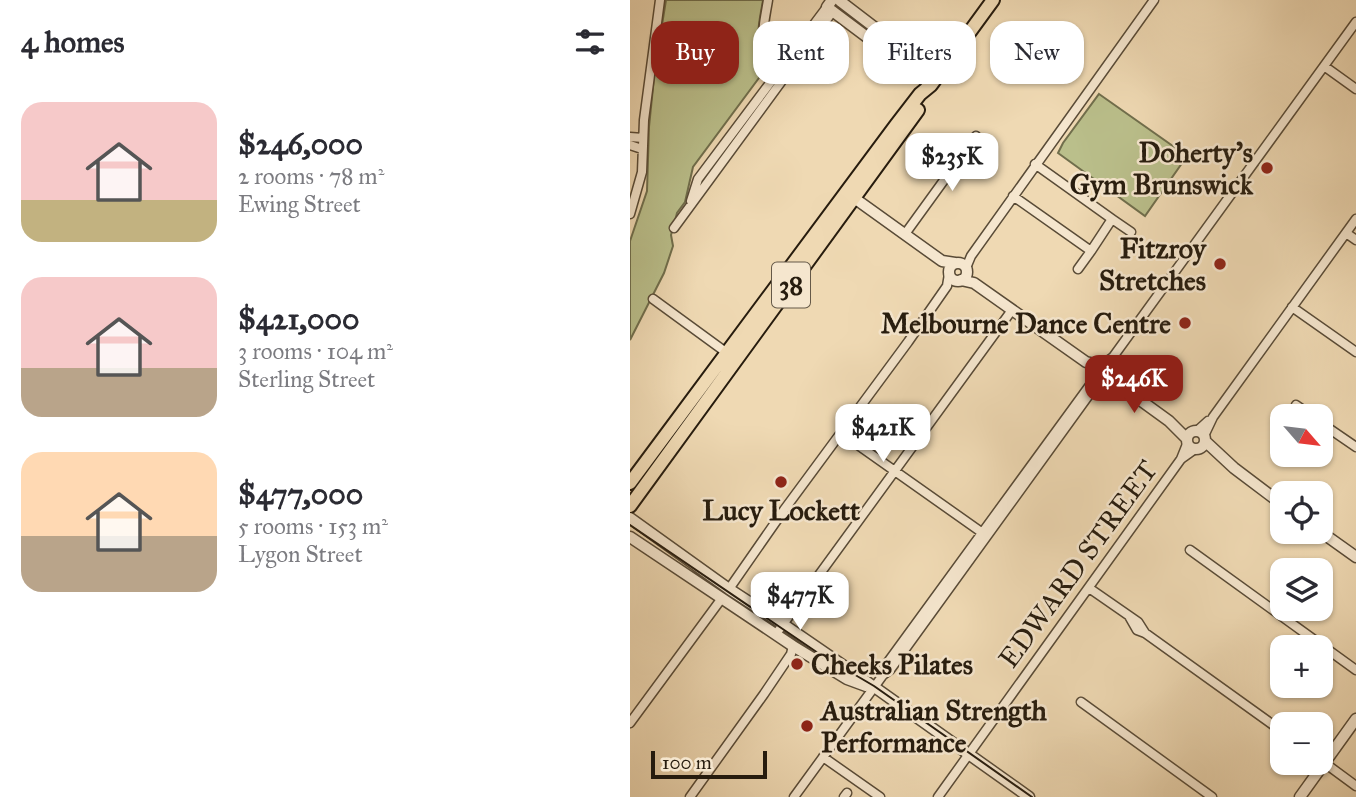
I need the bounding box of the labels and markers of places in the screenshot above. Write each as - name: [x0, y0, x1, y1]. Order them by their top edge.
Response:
- pin: $235K: [903, 134, 1001, 193]
- place label: Doherty's Gym Brunswick: [1070, 135, 1254, 202]
- marker: Doherty's Gym Brunswick: [1259, 160, 1275, 176]
- place label: Fitzroy Stretches: [1099, 231, 1207, 298]
- marker: Fitzroy Stretches: [1212, 256, 1228, 272]
- place label: Melbourne Dance Centre: [881, 306, 1171, 341]
- marker: Melbourne Dance Centre: [1177, 315, 1193, 331]
- pin: $246K: [1085, 356, 1183, 415]
- pin: $421K: [834, 405, 932, 464]
- marker: Lucy Lockett: [773, 474, 789, 490]
- place label: Lucy Lockett: [702, 493, 860, 528]
- pin: $477K: [751, 572, 849, 632]
- place label: Cheeks Pilates: [811, 647, 973, 682]
- marker: Cheeks Pilates: [789, 656, 805, 672]
- place label: Australian Strength Performance: [819, 693, 1047, 760]
- marker: Australian Strength Performance: [799, 718, 815, 734]

